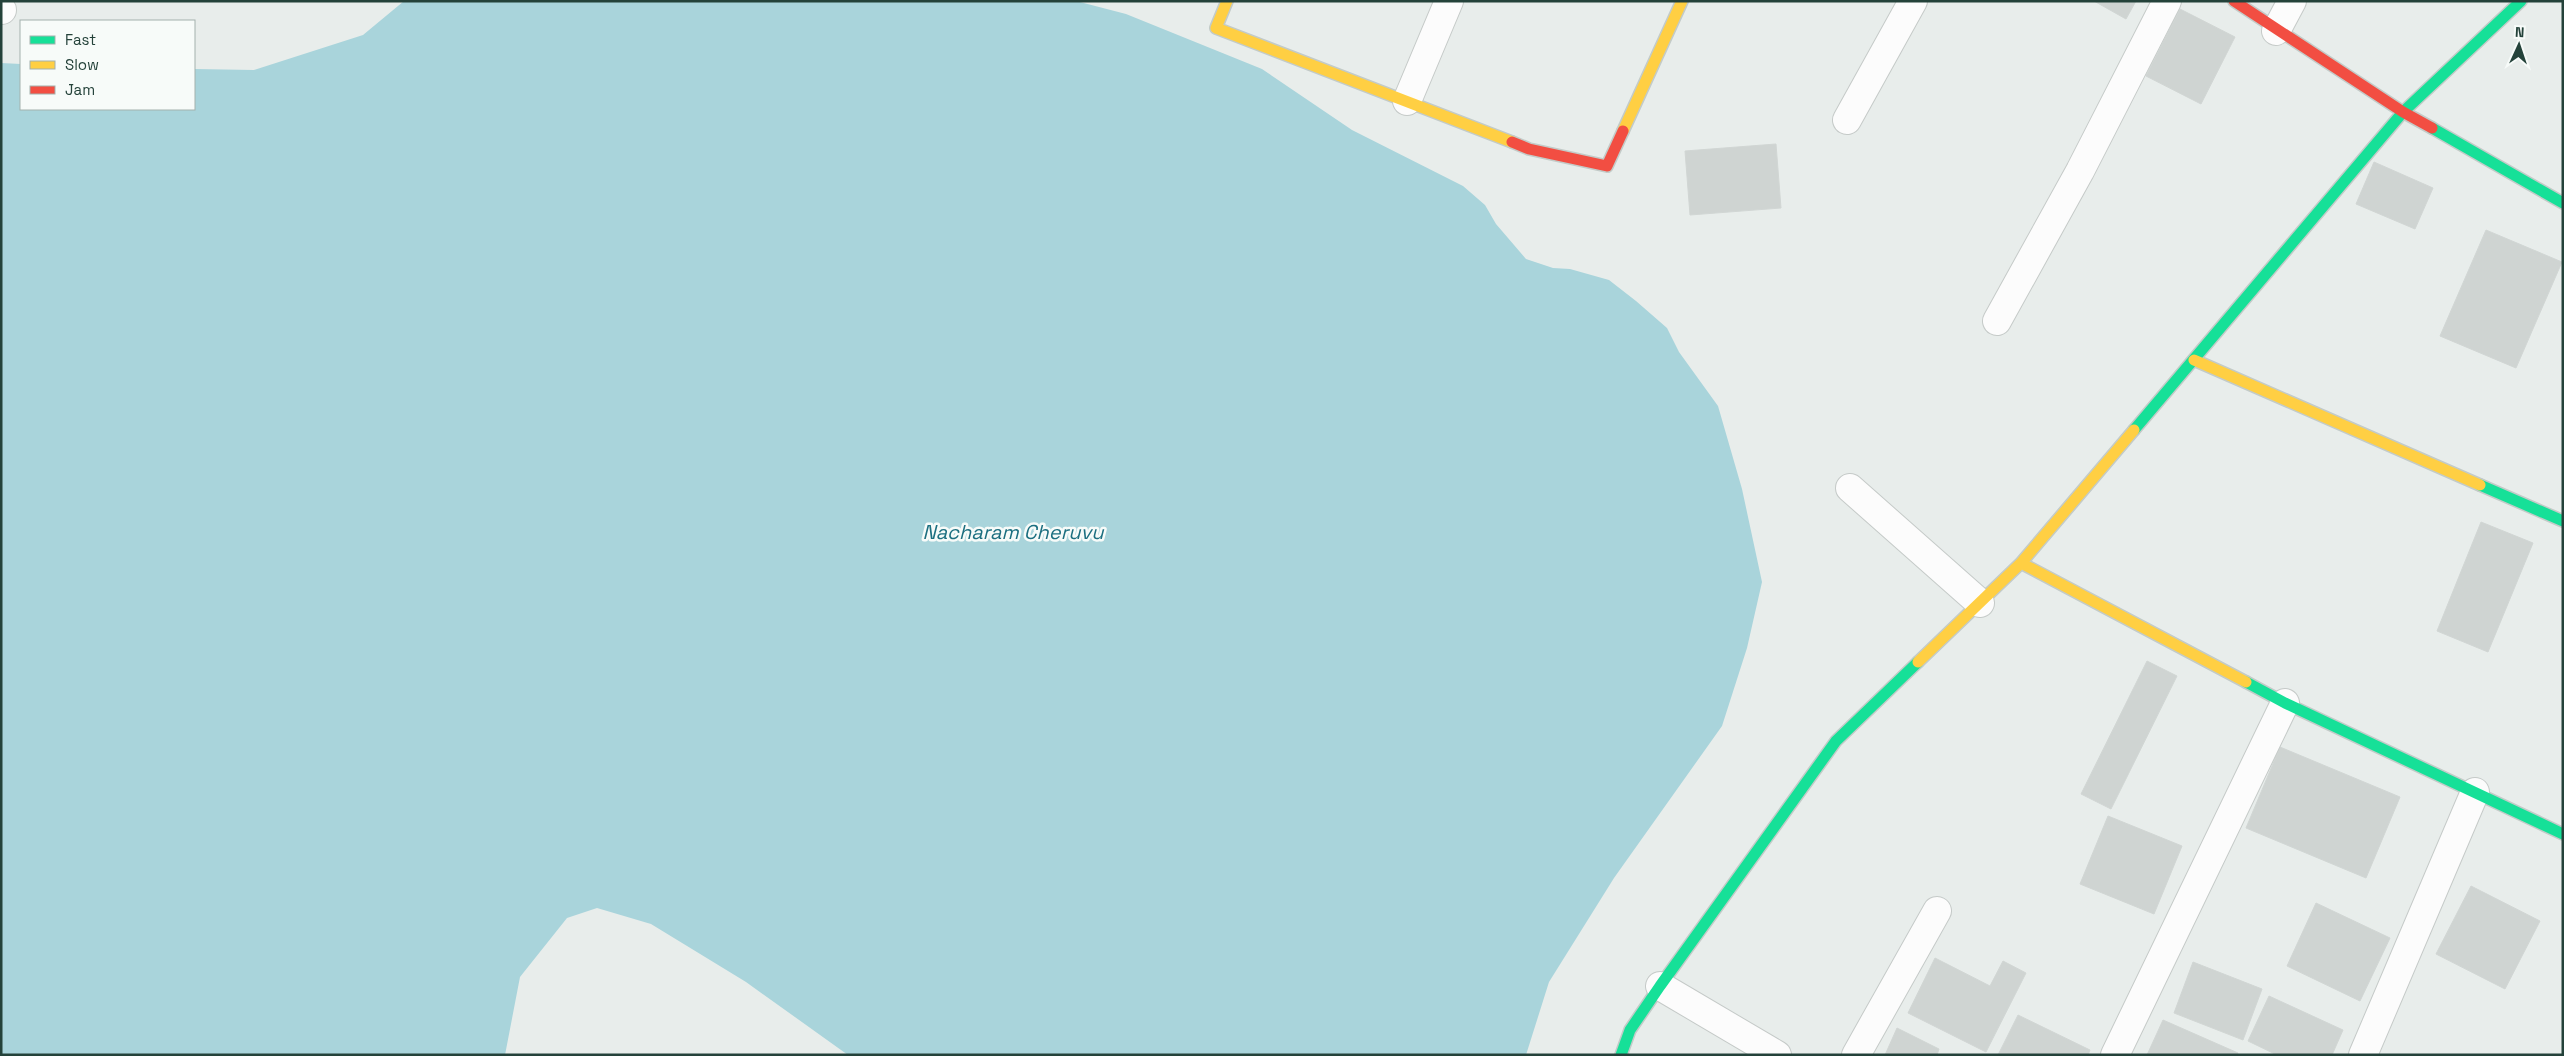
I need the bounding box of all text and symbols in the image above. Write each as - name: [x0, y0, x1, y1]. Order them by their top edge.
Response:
- legend: [20, 20, 195, 110]
- north arrow: [2494, 20, 2544, 70]
- text: N: [2515, 23, 2525, 41]
- text: Fast: [65, 30, 96, 49]
- text: Slow: [65, 55, 99, 74]
- text: Jam: [65, 80, 95, 99]
- water label: Nacharam Cheruvu: [922, 519, 1105, 545]

